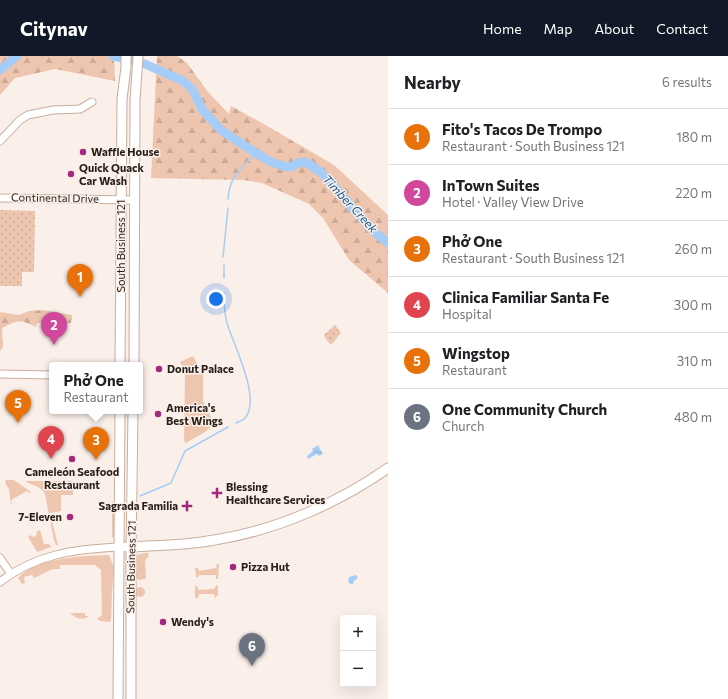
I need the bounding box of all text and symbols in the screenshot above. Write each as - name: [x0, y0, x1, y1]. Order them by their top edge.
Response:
- text: Citynav: [20, 17, 88, 40]
- text: Home: [483, 20, 522, 37]
- text: Map: [544, 20, 572, 37]
- text: About: [594, 20, 634, 37]
- text: Contact: [656, 20, 708, 37]
- text: Nearby: [404, 72, 461, 93]
- text: 6 results: [662, 74, 712, 90]
- text: Fito's Tacos De Trompo: [442, 120, 602, 138]
- text: 1: [414, 129, 420, 145]
- text: 180 m: [676, 129, 712, 145]
- text: Restaurant · South Business 121: [442, 138, 625, 154]
- place label: Waffle House: [91, 145, 160, 158]
- marker: Waffle House: [78, 147, 88, 157]
- place label: Quick Quack Car Wash: [79, 161, 144, 187]
- marker: Quick Quack Car Wash: [66, 169, 76, 179]
- water label: Timber Creek: [320, 172, 381, 235]
- text: InTown Suites: [442, 176, 540, 194]
- text: 2: [413, 185, 421, 201]
- text: 220 m: [675, 185, 712, 201]
- street label: Continental Drive: [11, 190, 99, 205]
- text: Hotel · Valley View Drive: [442, 194, 584, 210]
- street label: South Business 121: [114, 200, 127, 292]
- text: Phở One: [442, 232, 502, 250]
- text: 3: [413, 241, 421, 257]
- text: 260 m: [675, 241, 712, 257]
- text: Restaurant · South Business 121: [442, 250, 625, 266]
- pin: 1: [67, 264, 93, 297]
- text: Clinica Familiar Santa Fe: [442, 288, 609, 306]
- your location: [206, 289, 226, 309]
- text: 4: [413, 297, 421, 313]
- text: 300 m: [674, 297, 712, 313]
- text: Hospital: [442, 306, 492, 322]
- pin: 2: [41, 312, 67, 345]
- text: Wingstop: [442, 344, 510, 362]
- text: 5: [413, 353, 421, 369]
- text: 310 m: [677, 353, 712, 369]
- popup: [49, 362, 143, 414]
- place label: Donut Palace: [167, 362, 234, 375]
- text: Restaurant: [442, 362, 507, 378]
- marker: Donut Palace: [154, 364, 164, 374]
- text: Phở One: [63, 371, 124, 389]
- text: Restaurant: [63, 389, 129, 405]
- pin: 5: [5, 390, 31, 423]
- text: One Community Church: [442, 400, 607, 418]
- place label: America's Best Wings: [166, 401, 223, 427]
- marker: America's Best Wings: [153, 409, 163, 419]
- text: 6: [413, 409, 421, 425]
- text: 480 m: [674, 409, 712, 425]
- text: Church: [442, 418, 484, 434]
- pin: 4: [38, 426, 64, 459]
- pin: 3: [83, 427, 109, 460]
- marker: Cameleón Seafood Restaurant: [67, 454, 77, 464]
- place label: Cameleón Seafood Restaurant: [25, 465, 119, 491]
- place label: Blessing Healthcare Services: [226, 480, 325, 506]
- marker: Blessing Healthcare Services: [211, 487, 223, 499]
- place label: Sagrada Familia: [99, 499, 178, 512]
- marker: Sagrada Familia: [181, 500, 193, 512]
- place label: 7-Eleven: [18, 510, 62, 523]
- marker: 7-Eleven: [65, 512, 75, 522]
- street label: South Business 121: [123, 520, 138, 614]
- place label: Pizza Hut: [241, 560, 290, 573]
- marker: Pizza Hut: [228, 562, 238, 572]
- place label: Wendy's: [171, 615, 214, 628]
- map controls: [340, 615, 376, 687]
- button: +: [340, 615, 376, 651]
- marker: Wendy's: [158, 617, 168, 627]
- pin: 6: [239, 633, 265, 666]
- button: −: [340, 651, 376, 687]

